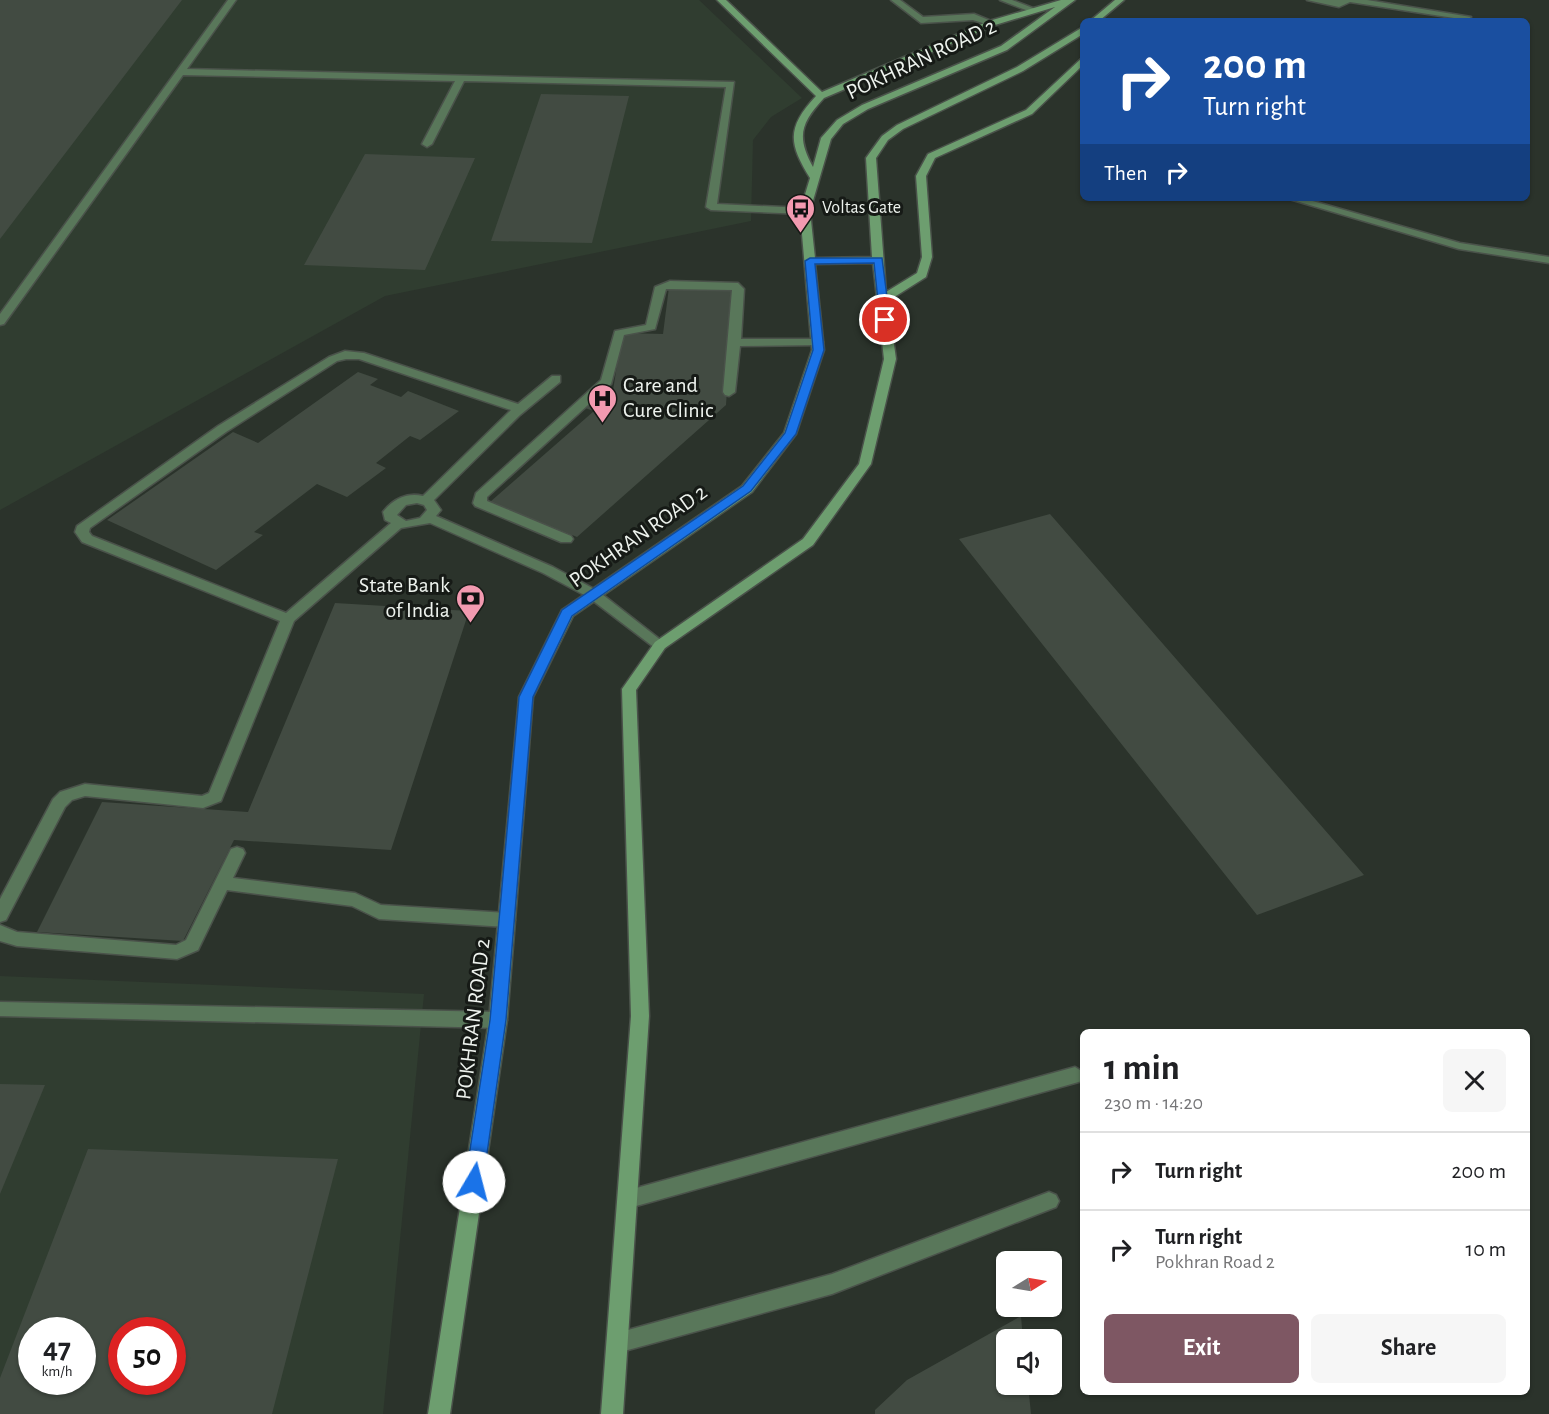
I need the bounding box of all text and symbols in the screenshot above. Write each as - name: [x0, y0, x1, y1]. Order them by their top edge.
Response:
- street label: POKHRAN ROAD 2: [843, 15, 999, 103]
- icon: right: [1104, 42, 1182, 120]
- text: 200 m: [1203, 44, 1307, 86]
- text: Turn right: [1203, 93, 1306, 120]
- icon: right: [1160, 156, 1193, 189]
- text: Then: [1104, 162, 1148, 184]
- bus stop icon: Voltas Gate: [785, 192, 817, 234]
- place label: Voltas Gate: [822, 199, 901, 217]
- pin: [859, 294, 910, 345]
- icon: arrive: [868, 303, 901, 336]
- place label: Care and Cure Clinic: [623, 374, 714, 421]
- hospital icon: Care and Cure Clinic: [586, 382, 618, 424]
- street label: POKHRAN ROAD 2: [565, 480, 711, 592]
- place label: State Bank of India: [359, 574, 450, 621]
- bank icon: State Bank of India: [455, 582, 487, 624]
- street label: POKHRAN ROAD 2: [452, 937, 494, 1101]
- button: close: [1443, 1049, 1506, 1112]
- text: 1 min: [1104, 1050, 1180, 1086]
- text: 230 m · 14:20: [1104, 1093, 1203, 1113]
- position arrow: [442, 1150, 506, 1214]
- icon: right: [1104, 1155, 1137, 1188]
- text: Turn right: [1155, 1160, 1242, 1182]
- text: 200 m: [1452, 1160, 1506, 1182]
- text: Turn right: [1155, 1226, 1242, 1248]
- icon: right: [1104, 1233, 1137, 1266]
- text: 10 m: [1466, 1238, 1506, 1260]
- north arrow: [996, 1251, 1062, 1317]
- map controls: [996, 1251, 1062, 1395]
- text: Pokhran Road 2: [1155, 1252, 1275, 1272]
- button: Exit: [1104, 1314, 1299, 1383]
- button: Share: [1311, 1314, 1506, 1383]
- speed limit sign: 50: [108, 1317, 186, 1395]
- button: sound: [996, 1329, 1062, 1395]
- text: 47: [43, 1334, 71, 1364]
- text: km/h: [42, 1364, 72, 1379]

